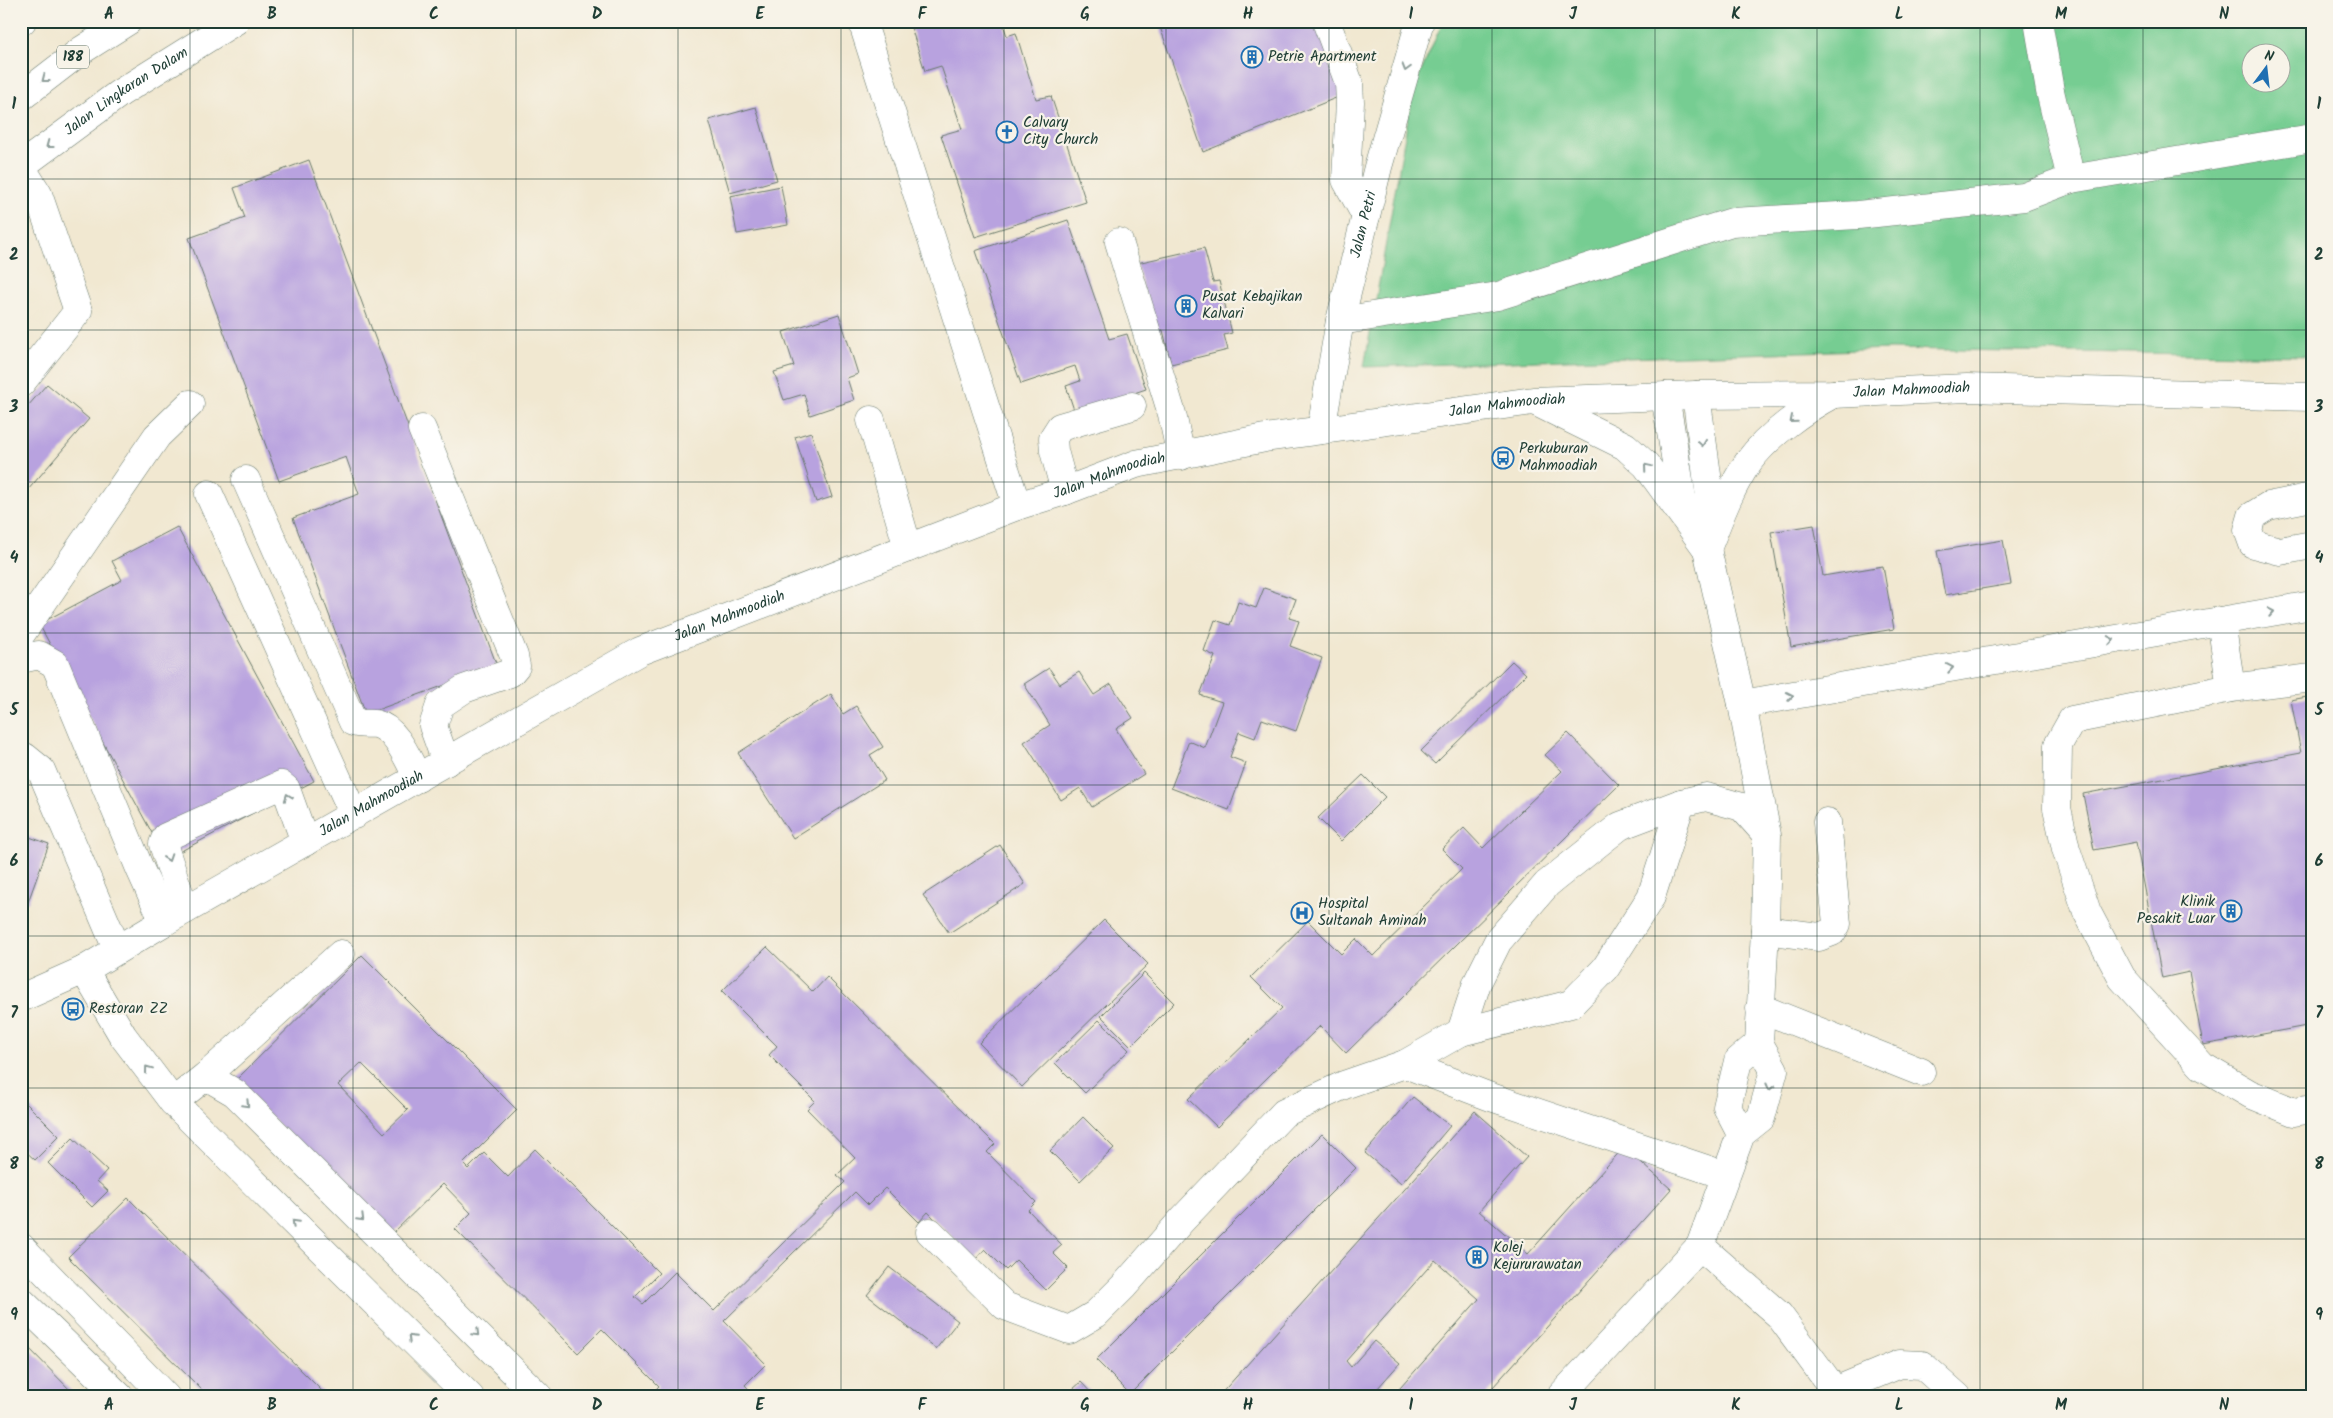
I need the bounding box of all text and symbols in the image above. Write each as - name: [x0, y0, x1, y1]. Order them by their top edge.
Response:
- text: A: [104, 2, 114, 27]
- text: B: [267, 2, 277, 27]
- text: C: [429, 2, 439, 27]
- text: D: [592, 2, 603, 27]
- text: E: [756, 2, 766, 27]
- text: F: [918, 2, 928, 27]
- text: G: [1080, 2, 1090, 27]
- text: H: [1243, 2, 1253, 27]
- text: I: [1409, 2, 1414, 27]
- text: J: [1569, 2, 1578, 27]
- text: K: [1731, 2, 1741, 27]
- text: L: [1895, 2, 1903, 27]
- text: M: [2055, 2, 2068, 27]
- text: N: [2219, 2, 2229, 27]
- street label: Jalan Lingkaran Dalam: [59, 41, 193, 142]
- north arrow: [2240, 42, 2290, 92]
- building icon: Petrie Apartment: [1240, 45, 1264, 69]
- place label: Petrie Apartment: [1268, 45, 1377, 69]
- text: N: [2262, 45, 2276, 68]
- road number: 188: [57, 46, 89, 68]
- one-way arrow: [1402, 64, 1412, 72]
- one-way arrow: [42, 73, 51, 81]
- text: 1: [12, 92, 17, 117]
- text: 1: [2317, 92, 2322, 117]
- place label: Calvary City Church: [1023, 111, 1098, 152]
- church icon: Calvary City Church: [995, 120, 1019, 144]
- one-way arrow: [46, 140, 55, 148]
- street label: Jalan Petri: [1344, 187, 1384, 260]
- text: 2: [9, 243, 19, 268]
- text: 2: [2314, 243, 2324, 268]
- place label: Pusat Kebajikan Kalvari: [1202, 285, 1303, 326]
- building icon: Pusat Kebajikan Kalvari: [1174, 294, 1198, 318]
- street label: Jalan Mahmoodiah: [1852, 376, 1971, 405]
- street label: Jalan Mahmoodiah: [1447, 388, 1566, 425]
- text: 3: [9, 395, 19, 420]
- text: 3: [2314, 395, 2324, 420]
- one-way arrow: [1790, 415, 1799, 423]
- place label: Perkuburan Mahmoodiah: [1519, 437, 1598, 478]
- one-way arrow: [1697, 439, 1707, 448]
- street label: Jalan Mahmoodiah: [1050, 446, 1167, 506]
- bus stop icon: Perkuburan Mahmoodiah: [1491, 446, 1515, 470]
- one-way arrow: [1644, 463, 1653, 472]
- text: 4: [10, 546, 19, 571]
- text: 4: [2315, 546, 2324, 571]
- street label: Jalan Mahmoodiah: [670, 584, 789, 649]
- one-way arrow: [2266, 608, 2275, 618]
- one-way arrow: [2106, 636, 2115, 646]
- one-way arrow: [1946, 664, 1955, 674]
- one-way arrow: [1786, 692, 1795, 702]
- text: 5: [9, 698, 20, 723]
- text: 5: [2314, 698, 2325, 723]
- street label: Jalan Mahmoodiah: [315, 764, 428, 843]
- one-way arrow: [284, 793, 294, 801]
- text: 6: [10, 849, 19, 874]
- text: 6: [2315, 849, 2324, 874]
- one-way arrow: [162, 853, 172, 862]
- place label: Klinik Pesakit Luar: [2137, 890, 2216, 931]
- place label: Hospital Sultanah Aminah: [1318, 892, 1426, 933]
- building icon: Klinik Pesakit Luar: [2219, 899, 2243, 923]
- hospital icon: Hospital Sultanah Aminah: [1290, 901, 1314, 925]
- bus stop icon: Restoran ZZ: [61, 997, 85, 1021]
- place label: Restoran ZZ: [89, 997, 168, 1021]
- text: 7: [10, 1001, 18, 1026]
- text: 7: [2315, 1001, 2323, 1026]
- one-way arrow: [145, 1065, 154, 1075]
- one-way arrow: [1765, 1082, 1776, 1091]
- one-way arrow: [240, 1098, 249, 1107]
- text: 8: [9, 1152, 19, 1177]
- text: 8: [2314, 1152, 2324, 1177]
- one-way arrow: [355, 1213, 364, 1222]
- one-way arrow: [292, 1220, 301, 1229]
- place label: Kolej Kejururawatan: [1493, 1236, 1582, 1277]
- building icon: Kolej Kejururawatan: [1465, 1245, 1489, 1269]
- text: 9: [10, 1303, 18, 1328]
- text: 9: [2315, 1303, 2323, 1328]
- one-way arrow: [470, 1327, 479, 1336]
- one-way arrow: [407, 1335, 416, 1344]
- text: A: [104, 1393, 114, 1418]
- text: B: [267, 1393, 277, 1418]
- text: C: [429, 1393, 439, 1418]
- text: D: [592, 1393, 603, 1418]
- text: E: [756, 1393, 766, 1418]
- text: F: [918, 1393, 928, 1418]
- text: G: [1080, 1393, 1090, 1418]
- text: H: [1243, 1393, 1253, 1418]
- text: I: [1409, 1393, 1414, 1418]
- text: J: [1569, 1393, 1578, 1418]
- text: K: [1731, 1393, 1741, 1418]
- text: L: [1895, 1393, 1903, 1418]
- text: M: [2055, 1393, 2068, 1418]
- text: N: [2219, 1393, 2229, 1418]

